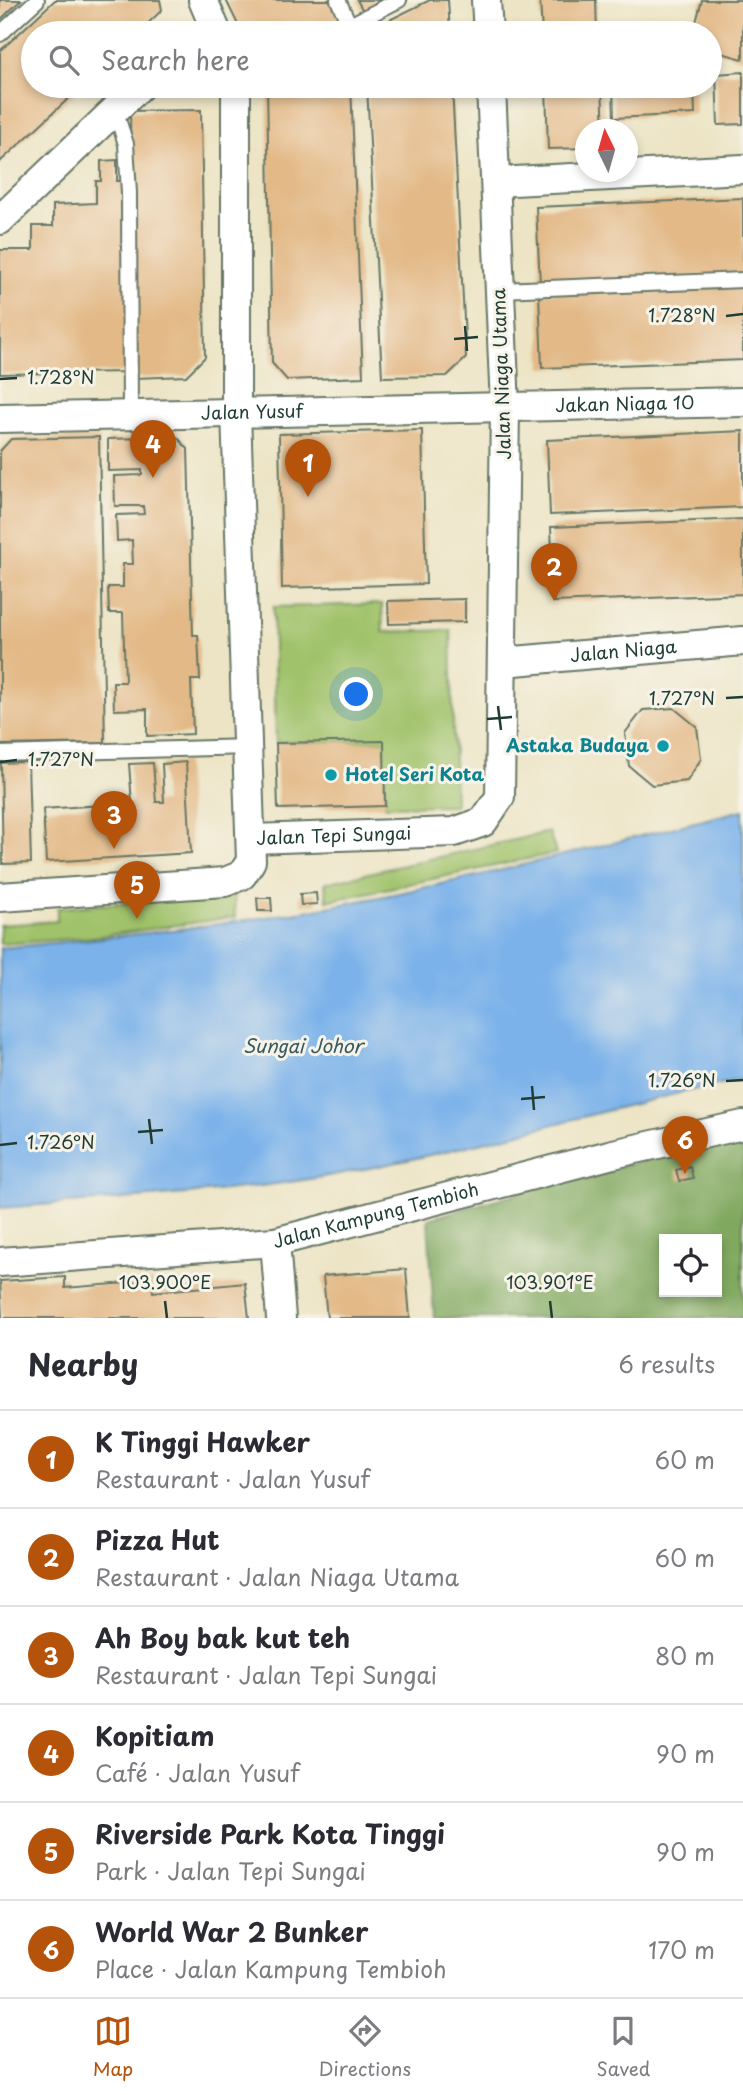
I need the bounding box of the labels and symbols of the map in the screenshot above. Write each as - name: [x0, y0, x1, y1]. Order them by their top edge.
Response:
- north arrow: [575, 119, 638, 182]
- street label: Jalan Niaga Utama: [484, 287, 517, 460]
- text: 1.728°N: [648, 301, 716, 328]
- text: 1.728°N: [27, 363, 95, 390]
- street label: Jakan Niaga 10: [555, 388, 695, 418]
- street label: Jalan Yusuf: [201, 396, 305, 426]
- pin: 4: [130, 420, 176, 478]
- pin: 1: [285, 439, 331, 497]
- pin: 2: [531, 543, 577, 601]
- street label: Jalan Niaga: [569, 632, 678, 668]
- your location: [339, 677, 373, 711]
- text: 1.727°N: [649, 684, 715, 711]
- place label: Astaka Budaya: [505, 731, 649, 758]
- marker: Astaka Budaya: [655, 738, 671, 754]
- text: 1.727°N: [28, 745, 94, 772]
- place label: Hotel Seri Kota: [345, 760, 484, 787]
- marker: Hotel Seri Kota: [323, 767, 339, 783]
- pin: 3: [91, 791, 137, 849]
- street label: Jalan Tepi Sungai: [256, 818, 412, 851]
- pin: 5: [114, 861, 160, 919]
- water label: Sungai Johor: [243, 1031, 366, 1059]
- text: 1.726°N: [648, 1066, 716, 1093]
- pin: 6: [662, 1116, 708, 1174]
- text: 1.726°N: [27, 1128, 95, 1155]
- street label: Jalan Kampung Tembioh: [270, 1175, 481, 1254]
- text: 103.900°E: [119, 1268, 211, 1295]
- text: 103.901°E: [506, 1268, 594, 1295]

